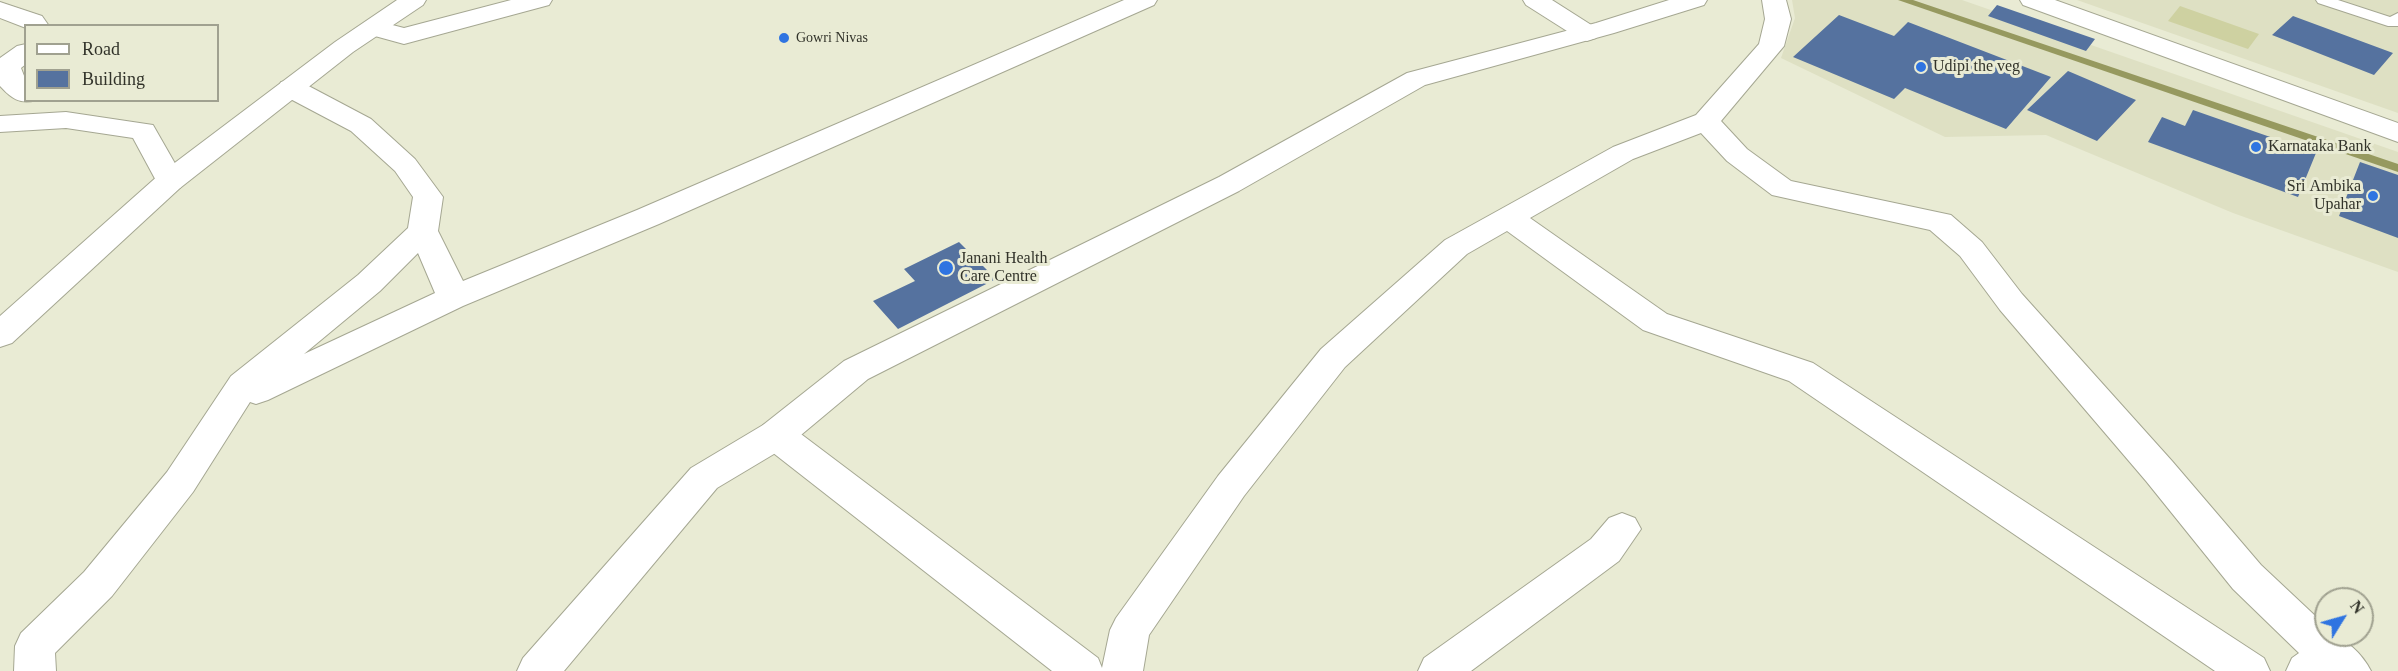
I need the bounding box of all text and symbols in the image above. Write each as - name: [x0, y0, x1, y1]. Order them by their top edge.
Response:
- legend: [24, 24, 219, 102]
- place label: Gowri Nivas: [796, 30, 868, 46]
- marker: Gowri Nivas: [777, 31, 791, 45]
- text: Road: [82, 39, 120, 59]
- place label: Udipi the veg: [1933, 57, 2020, 77]
- marker: Udipi the veg: [1914, 60, 1928, 74]
- text: Building: [82, 69, 145, 89]
- place label: Karnataka Bank: [2268, 137, 2372, 157]
- marker: Karnataka Bank: [2249, 140, 2263, 154]
- place label: Sri Ambika Upahar: [2287, 177, 2361, 215]
- marker: Sri Ambika Upahar: [2366, 189, 2380, 203]
- place label: Janani Health Care Centre: [960, 249, 1048, 287]
- marker: Janani Health Care Centre: [937, 259, 955, 277]
- north arrow: [2314, 587, 2374, 647]
- text: N: [2347, 597, 2367, 617]

